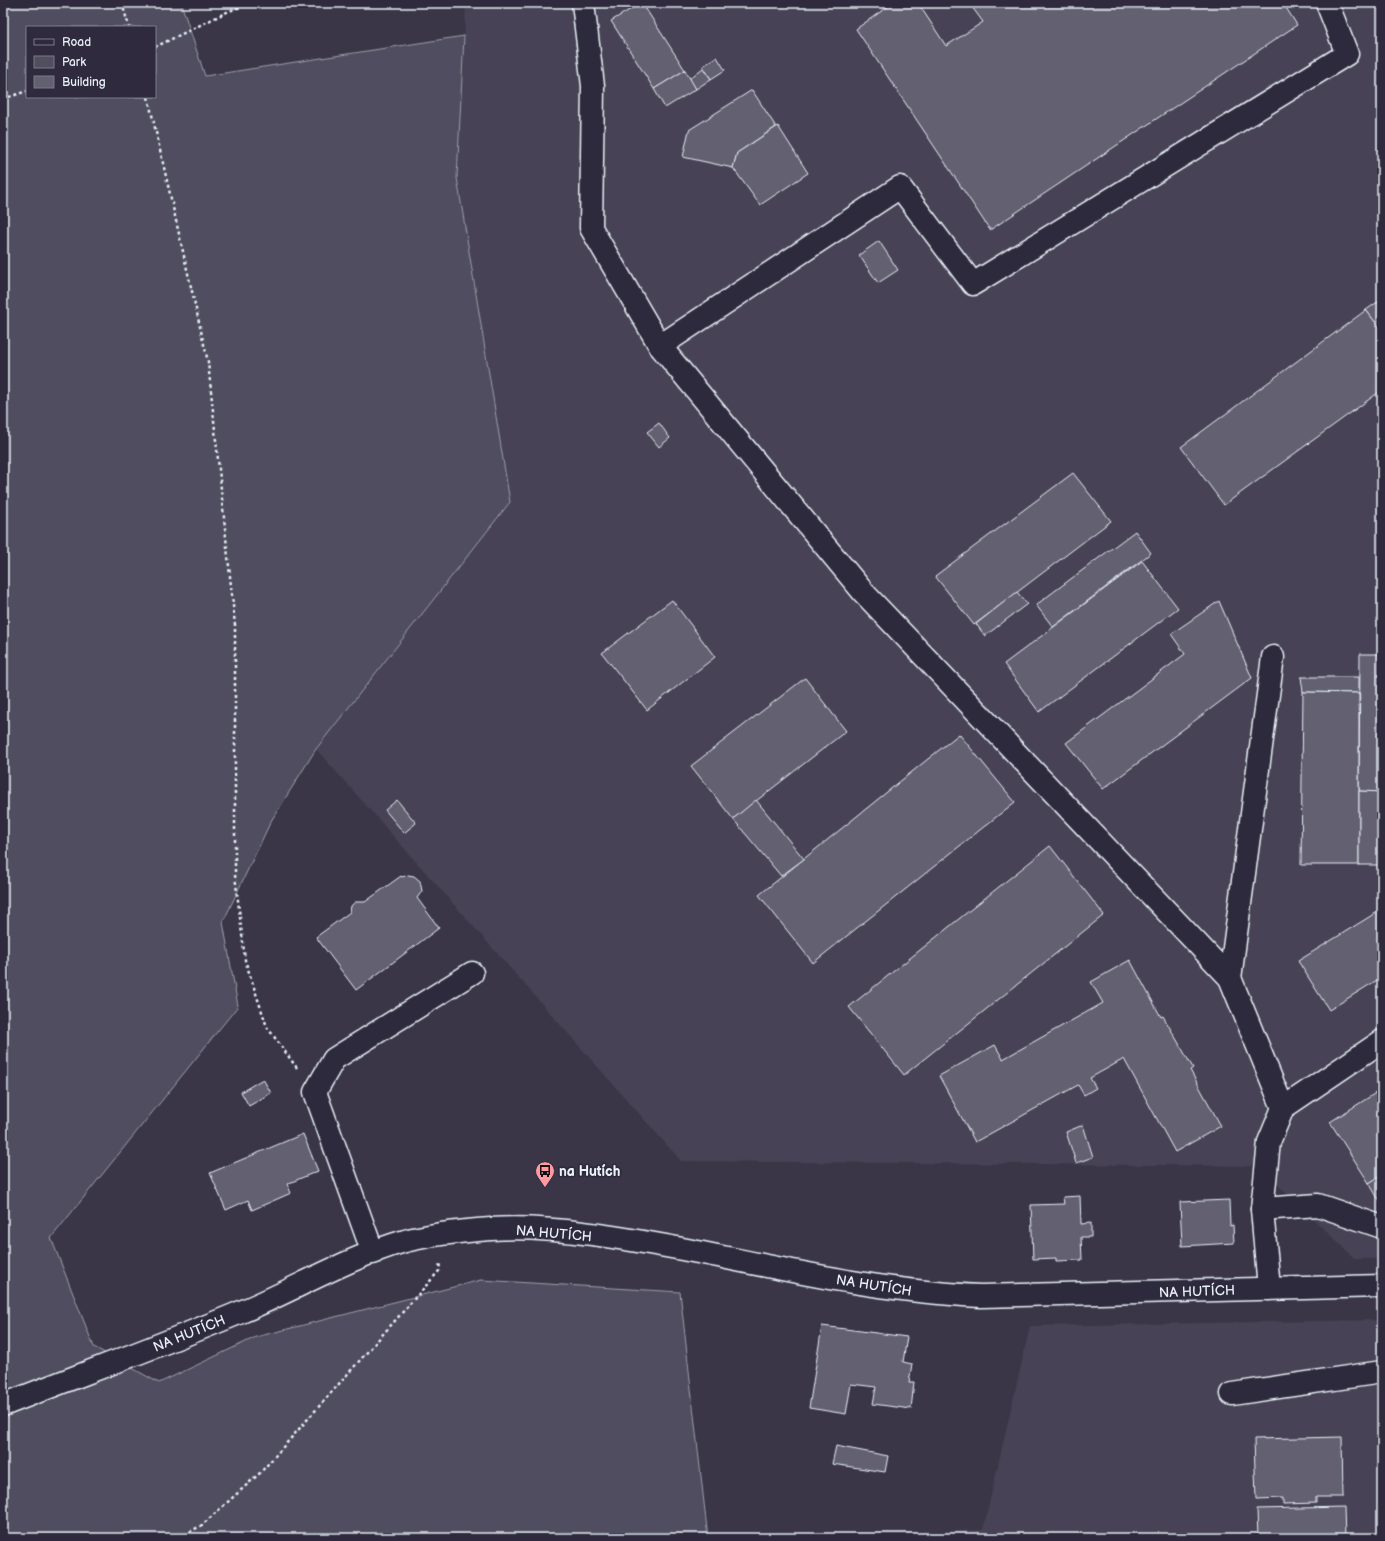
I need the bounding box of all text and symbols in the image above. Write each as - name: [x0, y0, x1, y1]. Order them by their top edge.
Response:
- legend: [26, 26, 156, 98]
- text: Road: [62, 35, 91, 50]
- text: Park: [62, 55, 86, 70]
- text: Building: [62, 75, 106, 90]
- bus stop icon: na Hutích: [534, 1160, 556, 1188]
- place label: na Hutích: [559, 1163, 620, 1180]
- street label: NA HUTÍCH: [515, 1221, 593, 1245]
- street label: NA HUTÍCH: [835, 1270, 913, 1300]
- street label: NA HUTÍCH: [1159, 1281, 1235, 1301]
- street label: NA HUTÍCH: [150, 1310, 228, 1356]

